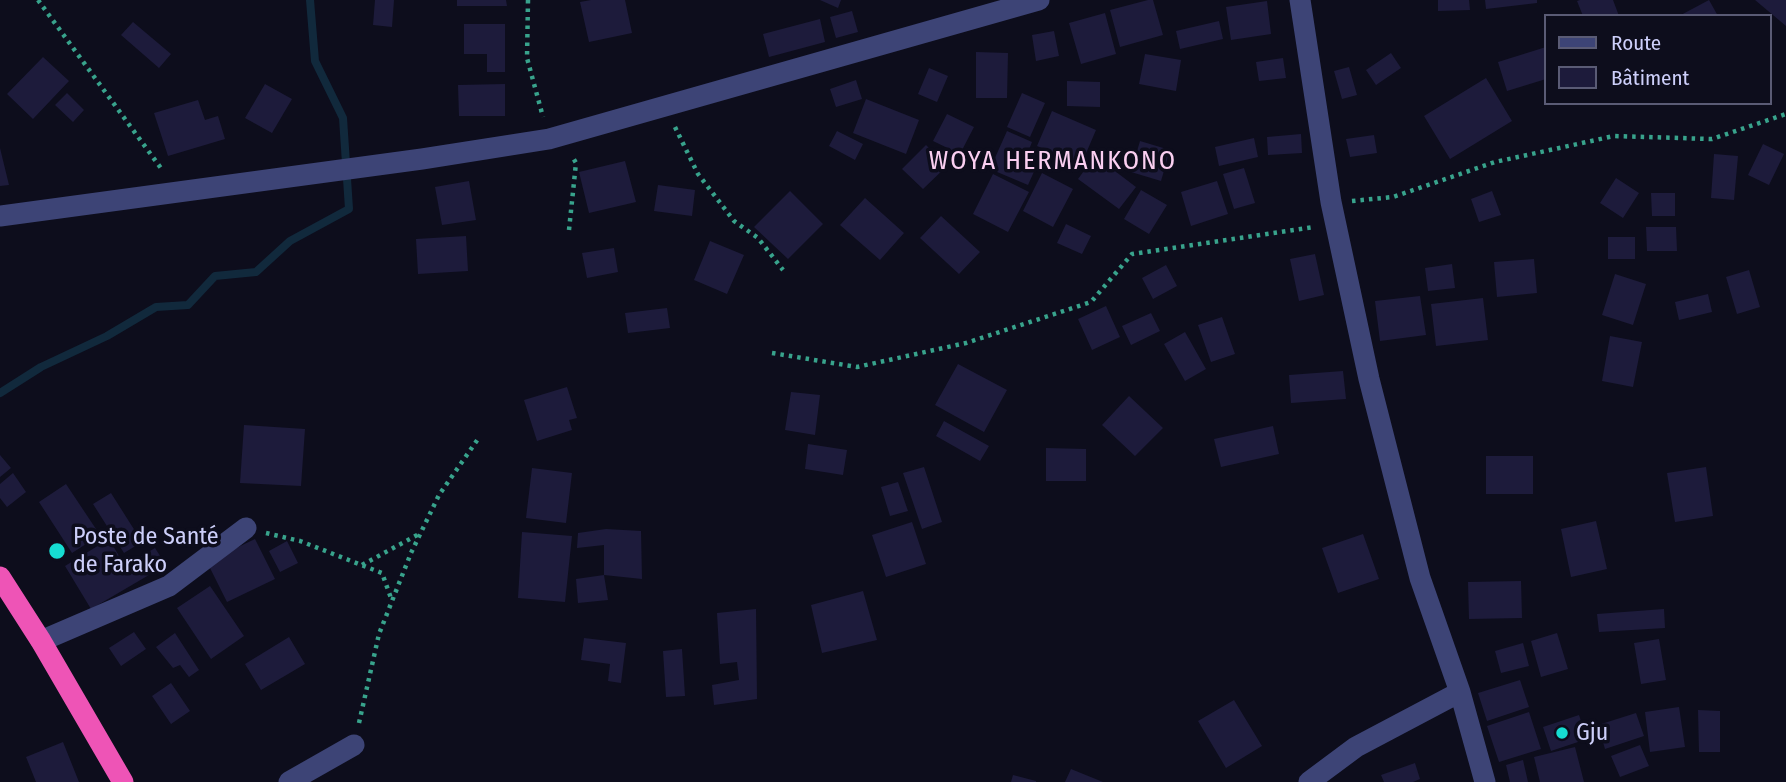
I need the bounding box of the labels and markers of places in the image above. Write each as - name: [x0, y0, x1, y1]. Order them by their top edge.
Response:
- place label: Poste de Santé de Farako: [73, 523, 219, 579]
- marker: Poste de Santé de Farako: [47, 541, 67, 561]
- place label: Gju: [1576, 719, 1608, 747]
- marker: Gju: [1554, 725, 1570, 741]

